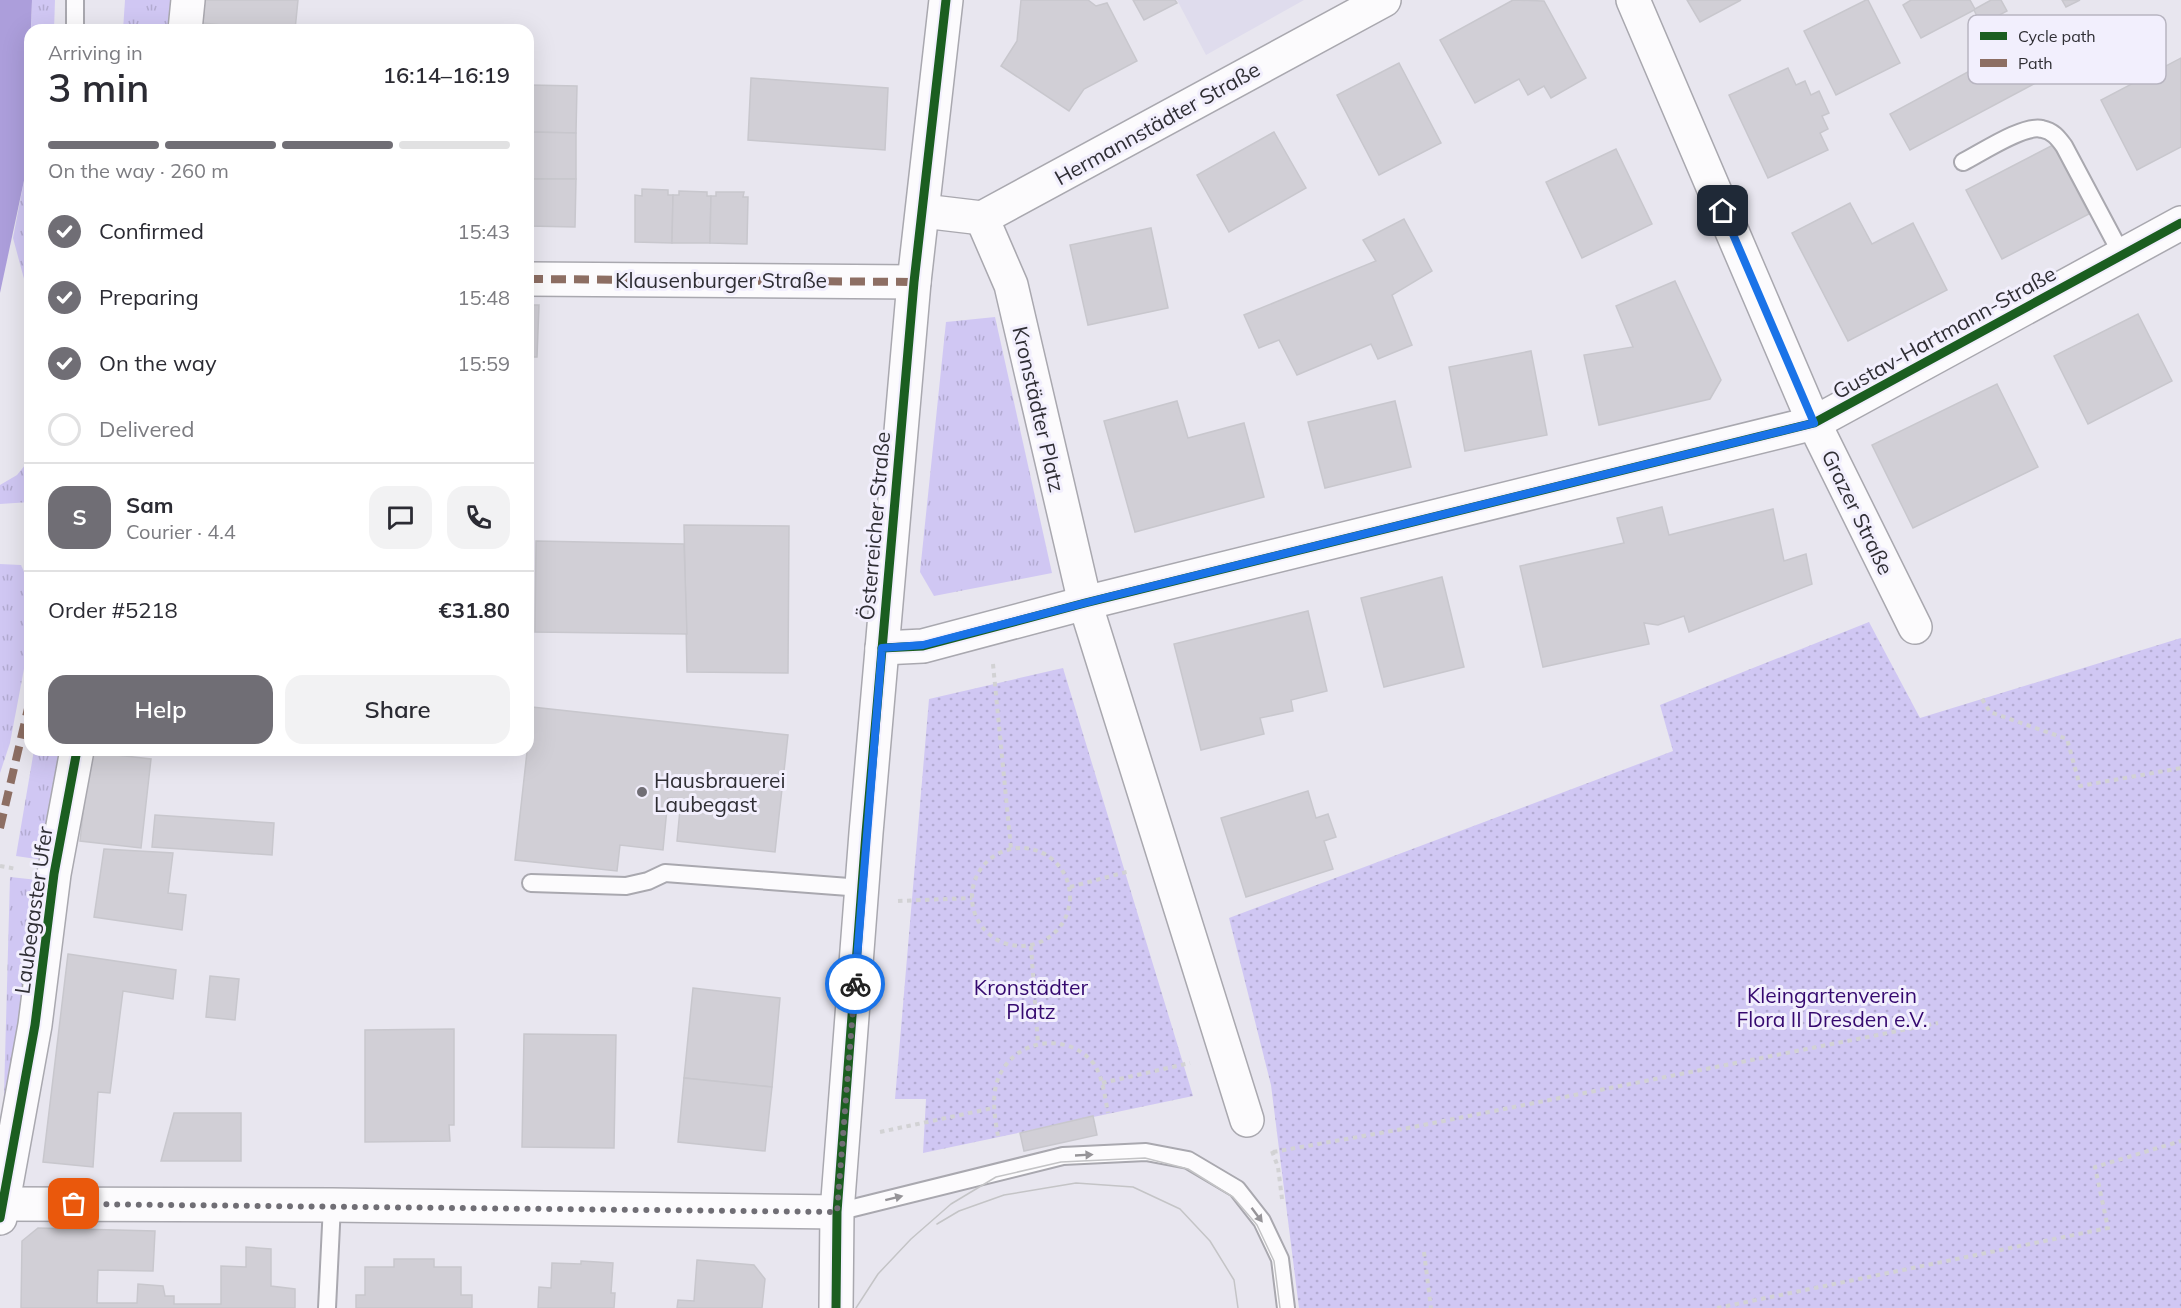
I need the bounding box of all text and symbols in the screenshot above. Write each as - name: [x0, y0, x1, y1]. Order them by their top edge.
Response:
- legend: [1968, 15, 2166, 84]
- text: Cycle path: [2018, 26, 2096, 46]
- text: Arriving in: [48, 40, 143, 65]
- text: Path: [2018, 53, 2053, 73]
- street label: Hermannstädter Straße: [1050, 56, 1264, 190]
- text: 16:14–16:19: [383, 61, 510, 89]
- text: 3 min: [48, 63, 149, 112]
- text: On the way · 260 m: [48, 158, 229, 183]
- pin: [1697, 185, 1748, 236]
- icon: home: [1706, 194, 1739, 227]
- icon: check: [48, 215, 81, 248]
- text: Confirmed: [99, 217, 204, 245]
- text: 15:43: [457, 219, 510, 244]
- street label: Gustav-Hartmann-Straße: [1828, 260, 2060, 404]
- street label: Klausenburger Straße: [615, 267, 827, 293]
- icon: check: [48, 281, 81, 314]
- text: Preparing: [99, 283, 199, 311]
- text: 15:48: [457, 285, 510, 310]
- street label: Kronstädter Platz: [1007, 324, 1071, 494]
- icon: check: [48, 347, 81, 380]
- text: On the way: [99, 349, 217, 377]
- text: 15:59: [457, 351, 510, 376]
- text: Delivered: [99, 415, 194, 443]
- street label: Österreicher Straße: [853, 431, 895, 621]
- street label: Grazer Straße: [1817, 445, 1899, 579]
- button: chat: [369, 486, 432, 549]
- button: phone: [447, 486, 510, 549]
- text: Sam: [126, 491, 174, 519]
- text: S: [72, 503, 87, 531]
- text: Courier · 4.4: [126, 519, 236, 544]
- text: Order #5218: [48, 596, 178, 624]
- text: €31.80: [439, 596, 510, 624]
- button: Help: [48, 675, 273, 744]
- button: Share: [285, 675, 510, 744]
- place label: Hausbrauerei Laubegast: [654, 767, 785, 817]
- marker: Hausbrauerei Laubegast: [635, 785, 649, 799]
- street label: Laubegaster Ufer: [8, 824, 58, 995]
- courier: [825, 954, 885, 1014]
- icon: bike: [839, 968, 872, 1001]
- park label: Kronstädter Platz: [974, 974, 1088, 1024]
- park label: Kleingartenverein Flora II Dresden e.V.: [1736, 982, 1928, 1032]
- one-way arrow: [1074, 1150, 1093, 1159]
- pin: [48, 1178, 99, 1229]
- icon: bag: [57, 1187, 90, 1220]
- one-way arrow: [885, 1192, 903, 1202]
- one-way arrow: [1251, 1207, 1263, 1223]

